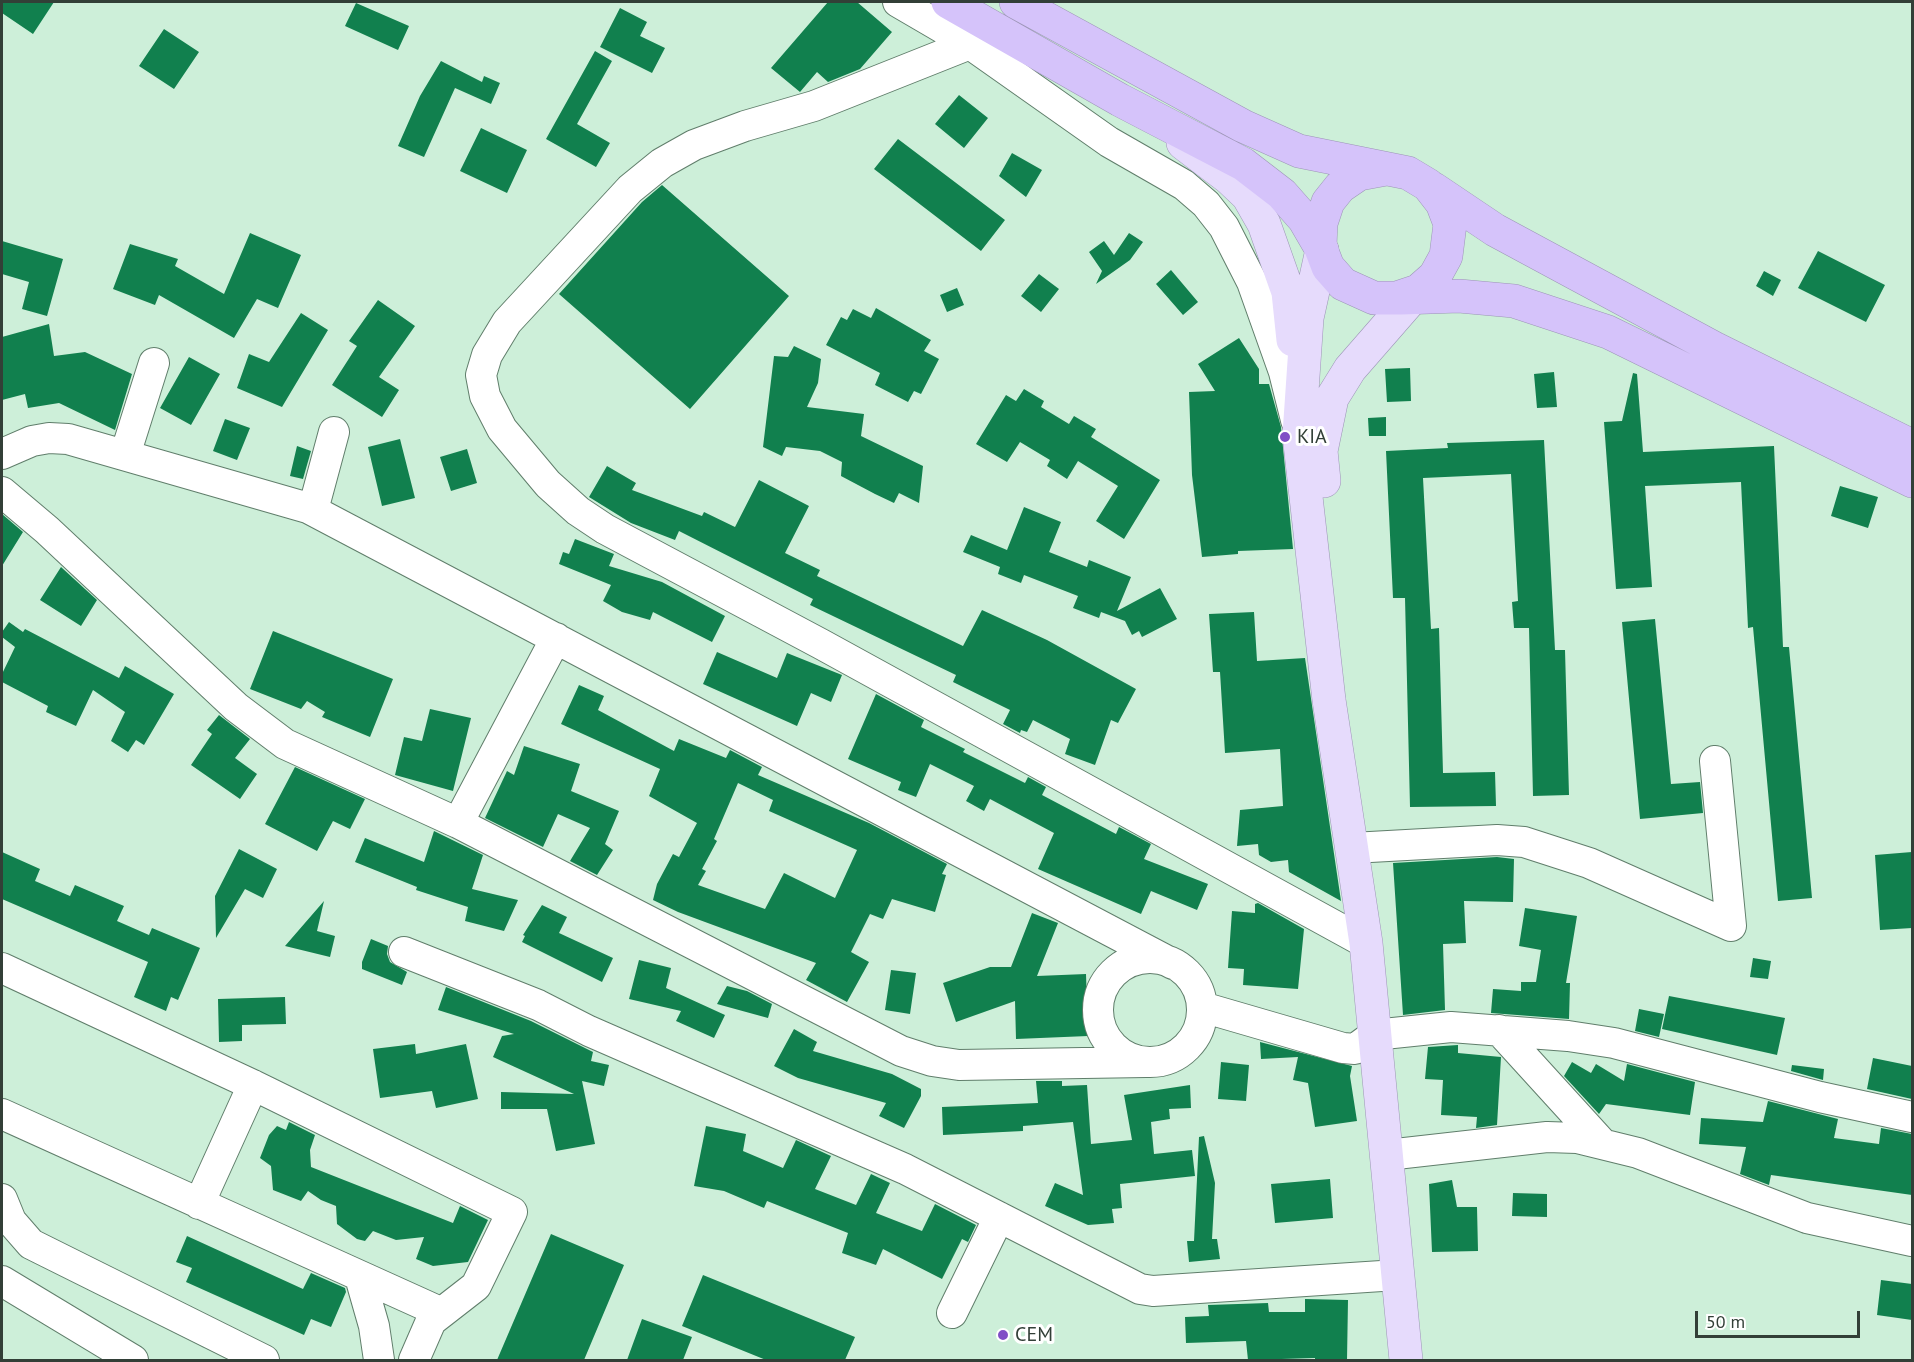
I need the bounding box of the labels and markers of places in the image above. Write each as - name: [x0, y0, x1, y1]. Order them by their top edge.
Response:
- place label: KIA: [1297, 425, 1327, 449]
- marker: KIA: [1278, 430, 1292, 444]
- place label: CEM: [1015, 1323, 1053, 1347]
- marker: CEM: [996, 1328, 1010, 1342]

